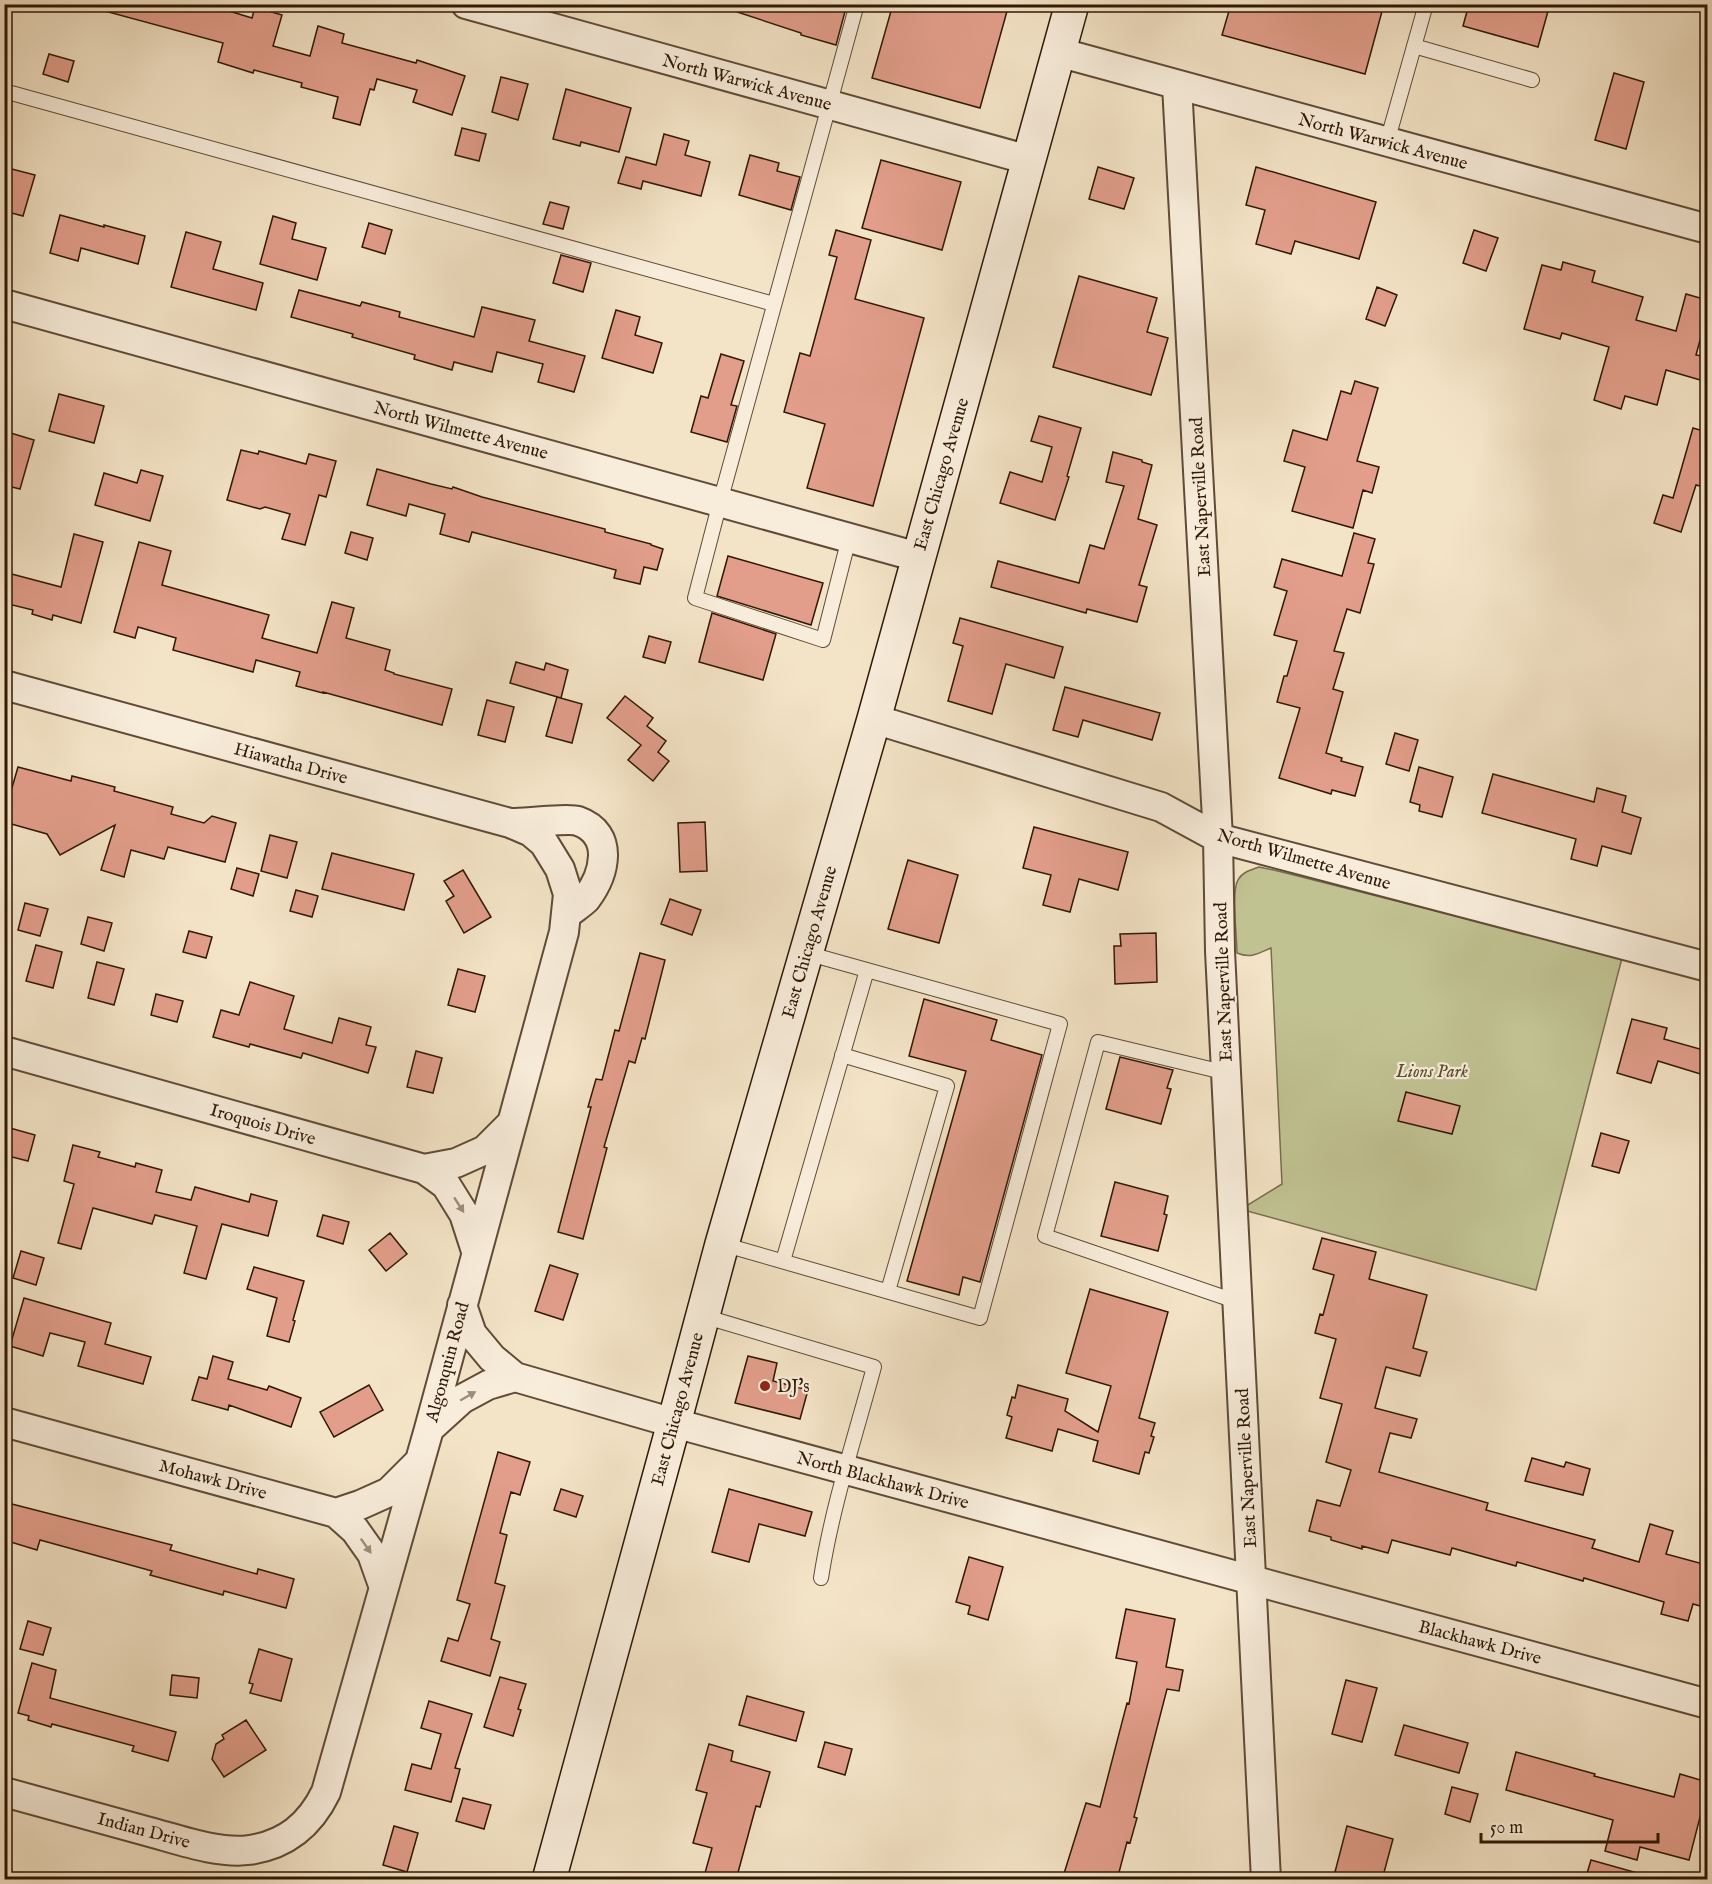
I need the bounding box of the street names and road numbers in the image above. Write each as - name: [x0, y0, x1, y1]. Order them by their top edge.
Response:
- street label: North Warwick Avenue: [659, 50, 834, 117]
- street label: North Warwick Avenue: [1295, 109, 1470, 176]
- street label: East Chicago Avenue: [910, 395, 975, 553]
- street label: North Wilmette Avenue: [371, 397, 550, 466]
- street label: East Naperville Road: [1186, 416, 1217, 577]
- street label: Hiawatha Drive: [231, 738, 350, 791]
- street label: North Wilmette Avenue: [1214, 825, 1393, 896]
- street label: East Chicago Avenue: [778, 863, 843, 1021]
- street label: East Naperville Road: [1210, 901, 1239, 1062]
- street label: Iroquois Drive: [207, 1099, 318, 1152]
- street label: Algonquin Road: [421, 1299, 476, 1426]
- street label: East Chicago Avenue: [647, 1330, 710, 1489]
- street label: East Naperville Road: [1232, 1387, 1263, 1548]
- street label: North Blackhawk Drive: [794, 1447, 971, 1515]
- street label: Mohawk Drive: [156, 1455, 269, 1506]
- street label: Blackhawk Drive: [1416, 1616, 1544, 1671]
- street label: Indian Drive: [95, 1808, 192, 1855]

